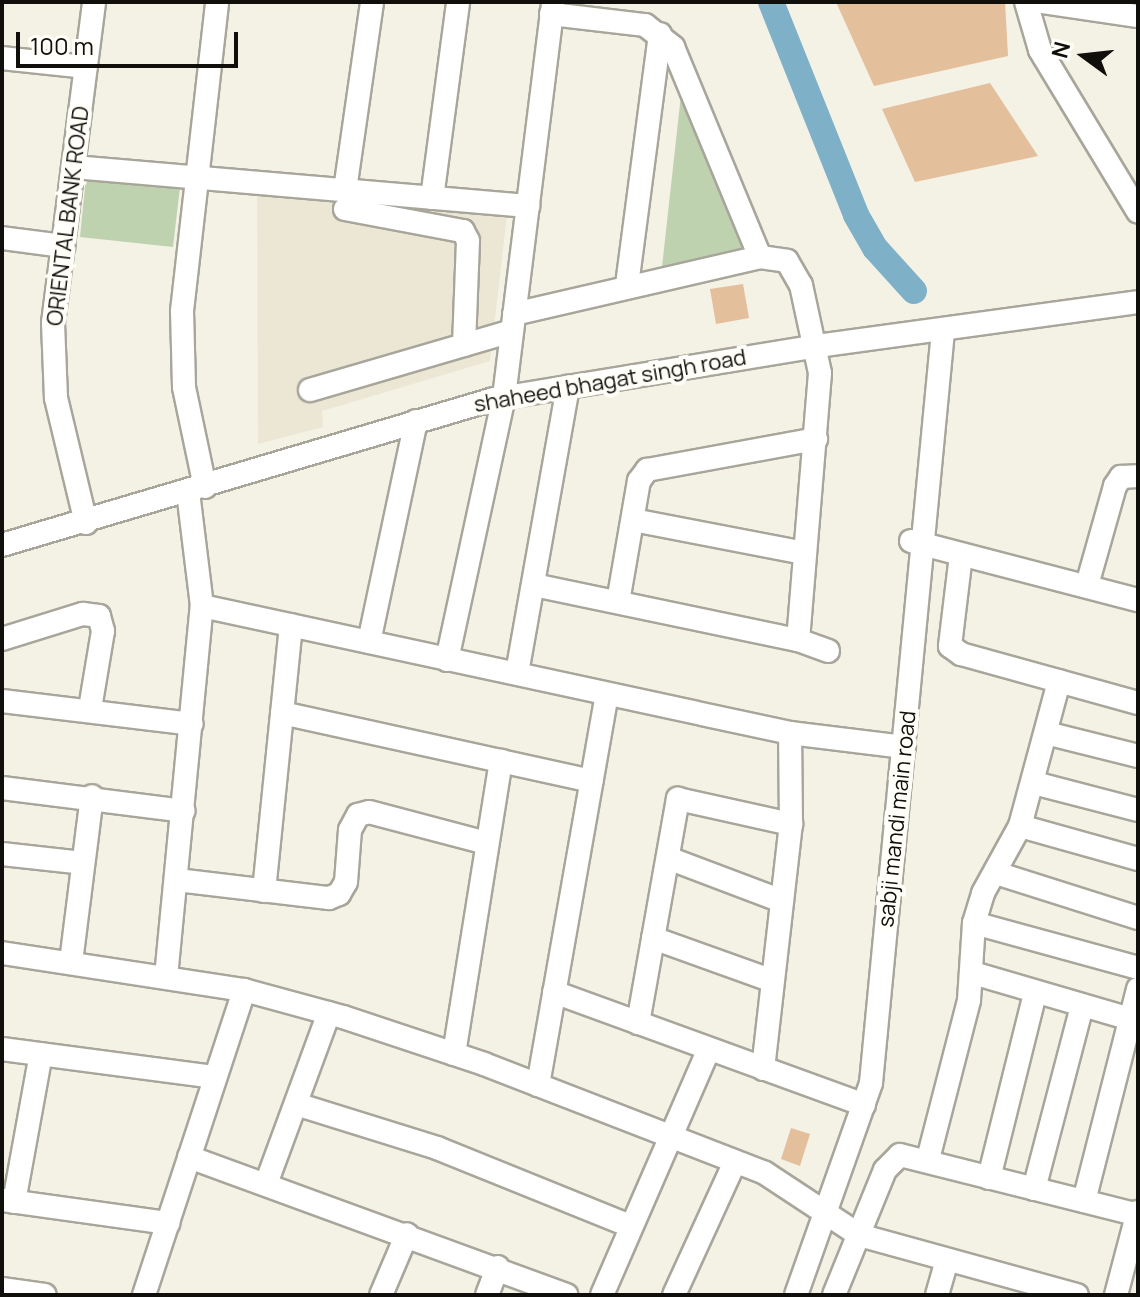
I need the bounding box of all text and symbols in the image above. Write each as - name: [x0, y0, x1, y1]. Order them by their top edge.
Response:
- scale bar: [20, 16, 242, 66]
- north arrow: [1044, 16, 1124, 96]
- text: 100 m: [30, 29, 94, 62]
- text: N: [1044, 38, 1077, 61]
- street label: ORIENTAL BANK ROAD: [41, 104, 95, 328]
- street label: shaheed bhagat singh road: [472, 344, 748, 418]
- street label: sabji mandi main road: [872, 709, 922, 929]

